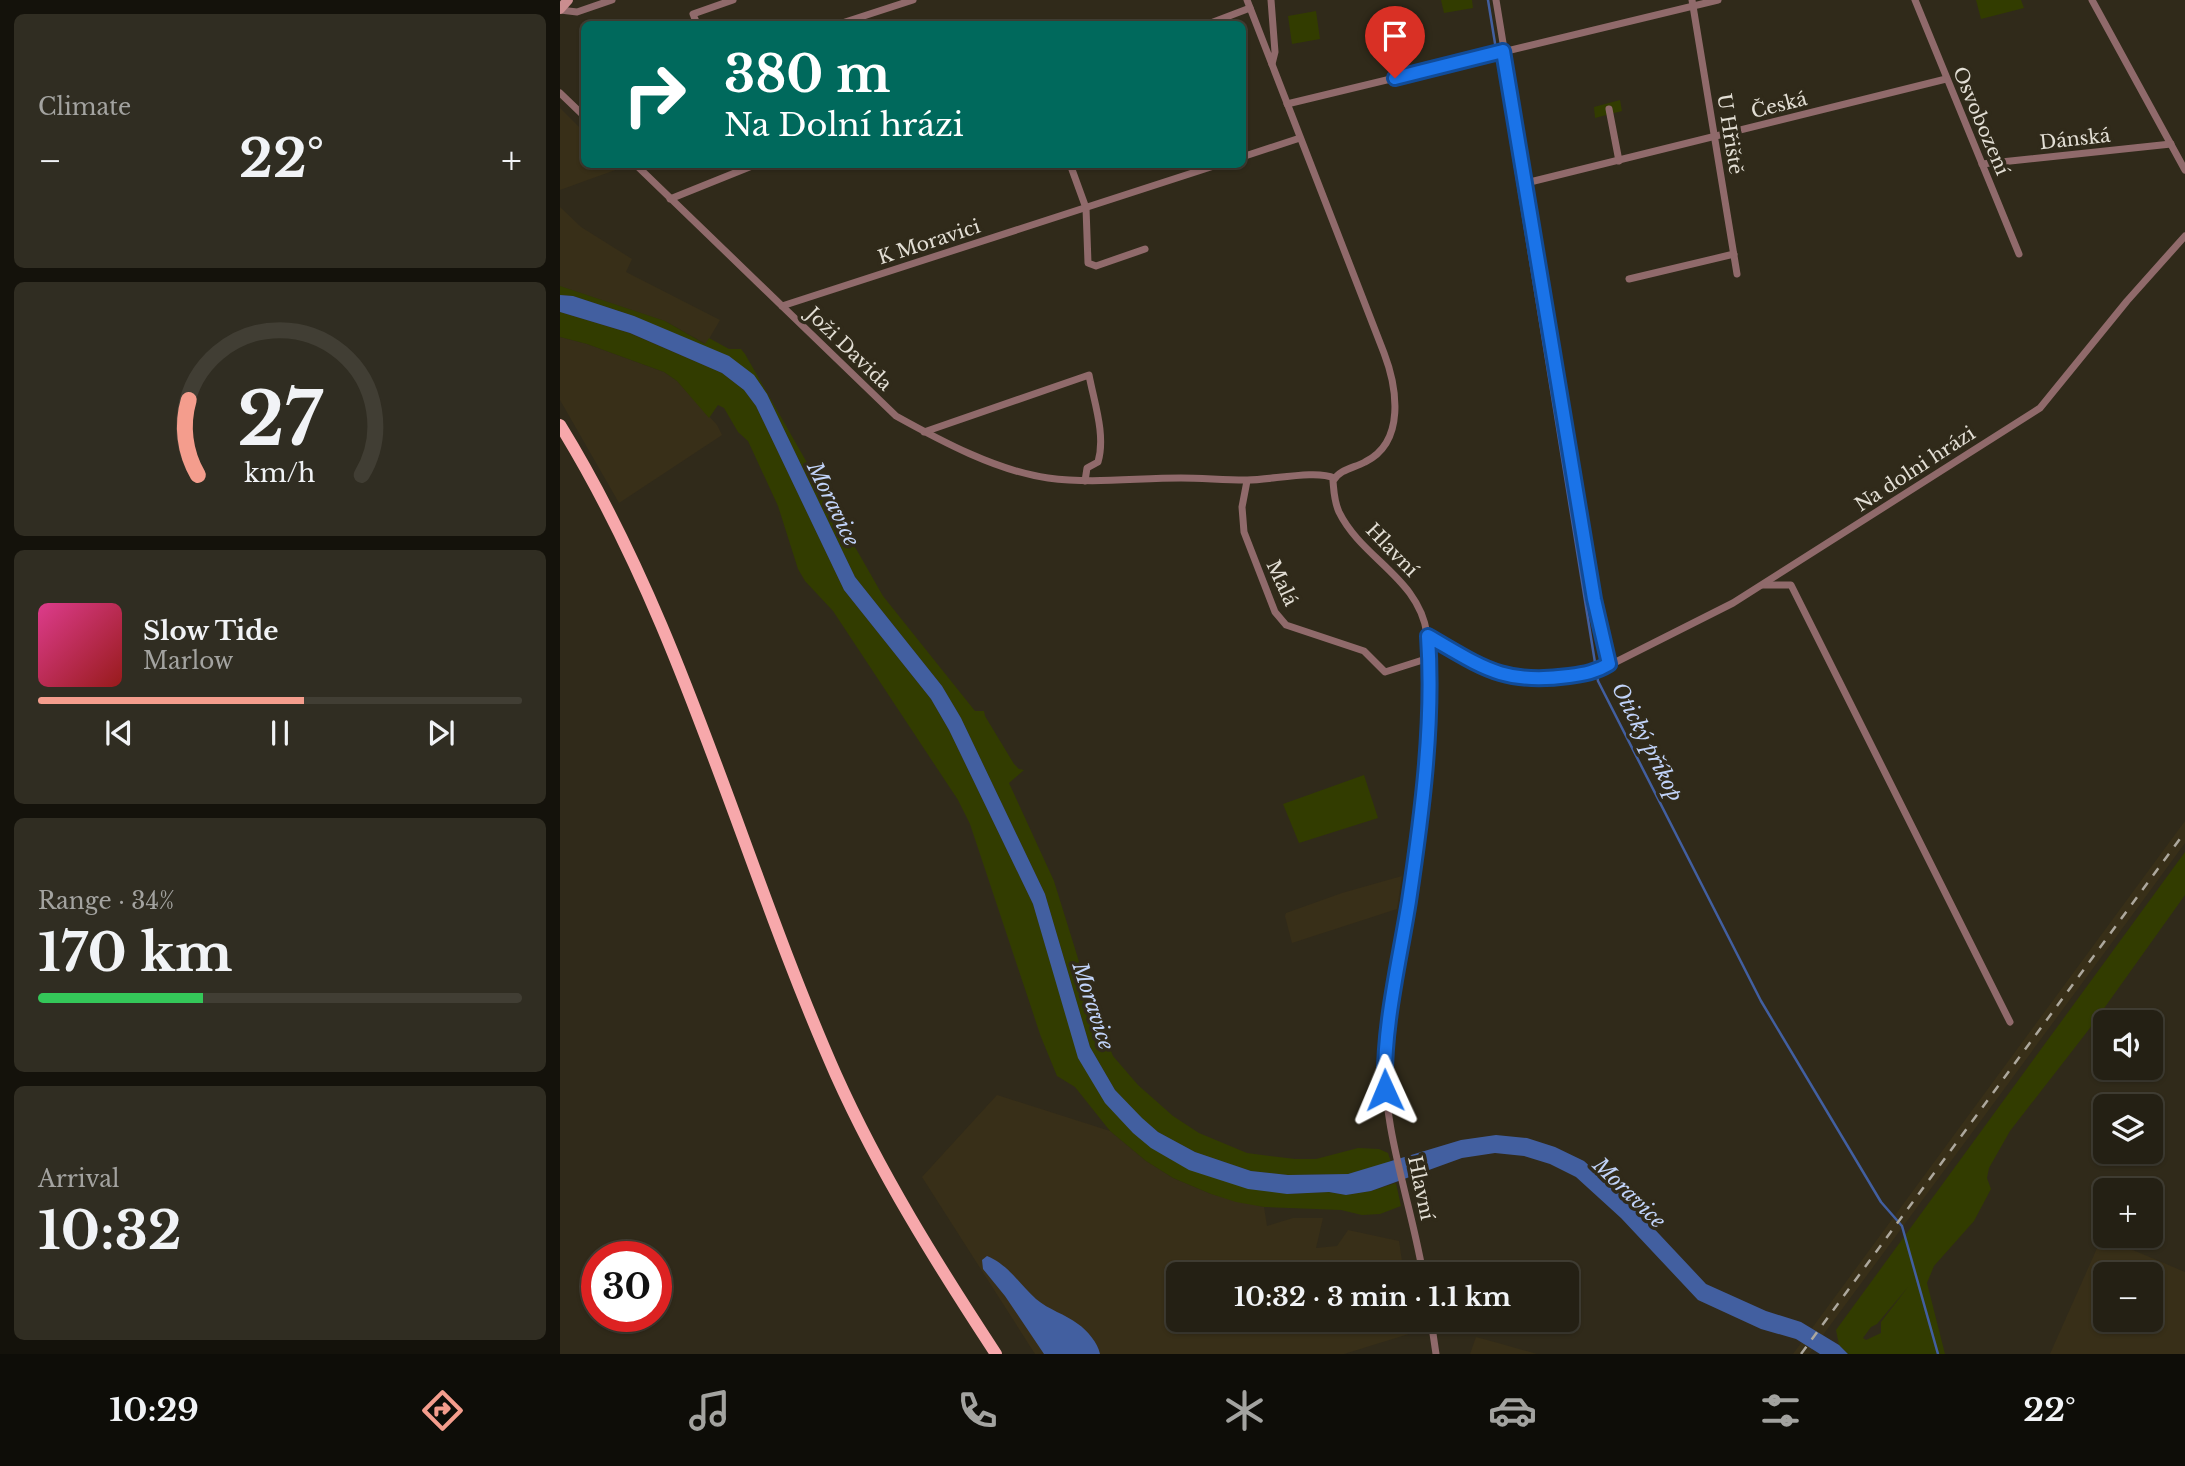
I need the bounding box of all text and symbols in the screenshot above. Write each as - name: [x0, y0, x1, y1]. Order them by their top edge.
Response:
- pin: [1365, 6, 1425, 78]
- icon: arrive: [1376, 17, 1414, 55]
- text: 380 m: [724, 44, 891, 105]
- icon: right: [609, 49, 700, 140]
- street label: Osvobození: [1948, 63, 2014, 179]
- street label: Česká: [1749, 87, 1810, 123]
- street label: U Hřiště: [1712, 92, 1748, 176]
- text: Climate: [38, 93, 131, 121]
- text: Na Dolní hrázi: [724, 105, 964, 145]
- street label: Dánská: [2038, 124, 2112, 154]
- text: 22°: [239, 127, 324, 191]
- text: −: [38, 137, 62, 184]
- text: +: [501, 137, 522, 184]
- street label: K Moravici: [875, 214, 984, 269]
- street label: Joži Davida: [799, 300, 897, 396]
- text: 27: [238, 374, 324, 465]
- street label: Na dolni hrázi: [1851, 421, 1980, 516]
- water label: Moravice: [801, 457, 865, 551]
- text: km/h: [245, 458, 315, 489]
- street label: Hlavní: [1361, 519, 1423, 582]
- street label: Malá: [1261, 556, 1303, 610]
- text: Slow Tide: [143, 615, 279, 647]
- text: Marlow: [143, 647, 233, 675]
- water label: Otický příkop: [1606, 678, 1688, 806]
- icon: previous: [100, 714, 138, 752]
- icon: pause: [261, 714, 299, 752]
- icon: next: [422, 714, 460, 752]
- text: Range · 34%: [38, 887, 174, 915]
- text: 170 km: [38, 921, 233, 985]
- water label: Moravice: [1066, 958, 1120, 1054]
- map controls: [2093, 1010, 2163, 1332]
- button: sound: [2093, 1010, 2163, 1080]
- position arrow: [1348, 1053, 1422, 1127]
- button: layers: [2093, 1094, 2163, 1164]
- water label: Moravice: [1587, 1151, 1671, 1234]
- street label: Hlavní: [1403, 1154, 1439, 1223]
- text: Arrival: [38, 1165, 119, 1193]
- button: +: [2093, 1178, 2163, 1248]
- text: 10:32: [38, 1199, 182, 1263]
- speed limit sign: 30: [581, 1241, 672, 1332]
- button: −: [2093, 1262, 2163, 1332]
- text: 10:32 · 3 min · 1.1 km: [1234, 1281, 1511, 1313]
- icon: directions: [418, 1386, 467, 1435]
- icon: music: [685, 1386, 734, 1435]
- icon: phone: [953, 1386, 1002, 1435]
- icon: climate: [1220, 1386, 1269, 1435]
- icon: car: [1488, 1386, 1537, 1435]
- icon: filters: [1756, 1386, 1805, 1435]
- text: 10:29: [109, 1390, 199, 1430]
- text: 22°: [2023, 1390, 2076, 1430]

